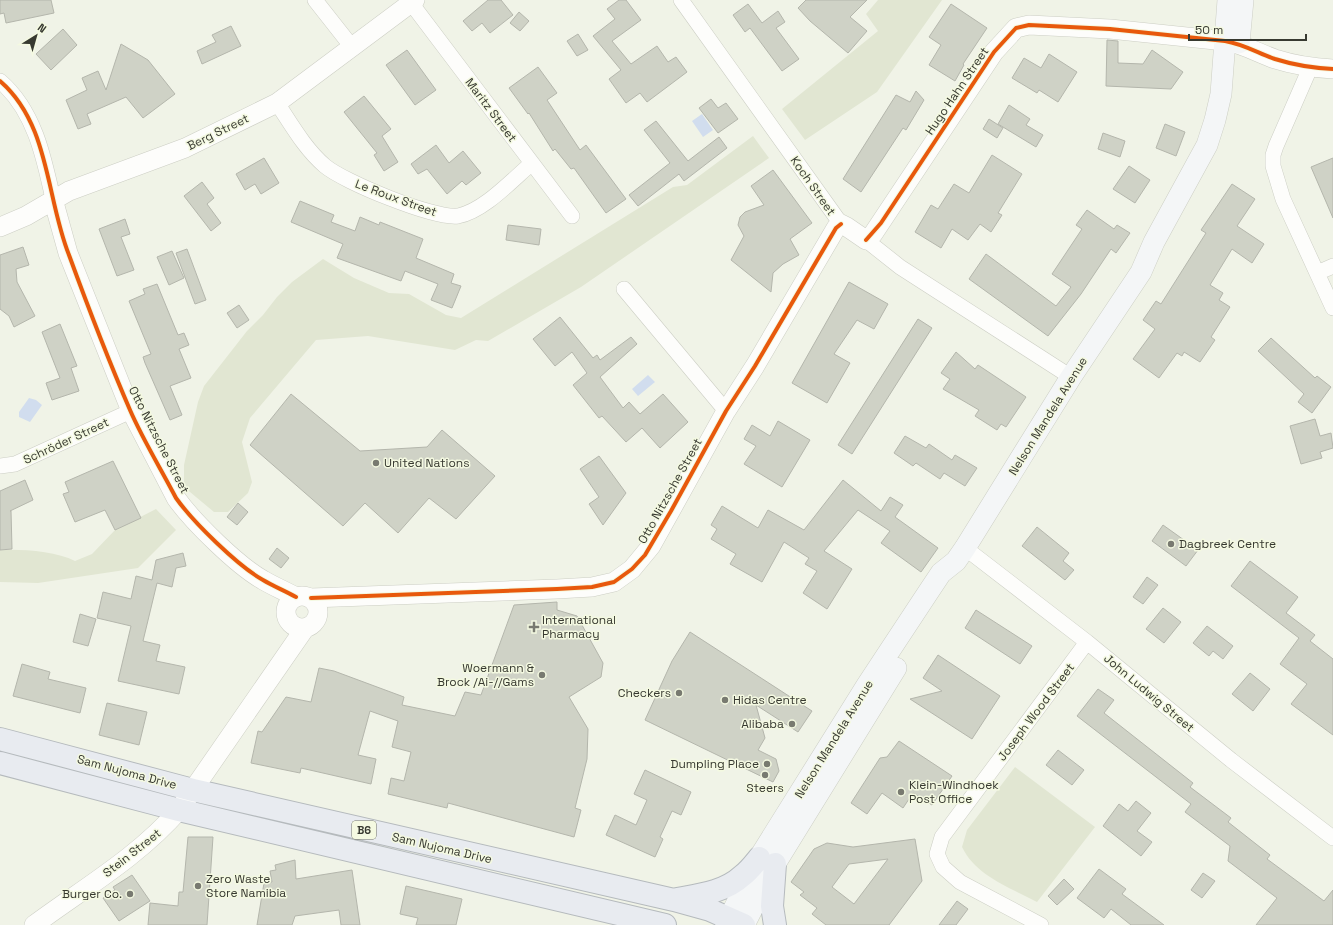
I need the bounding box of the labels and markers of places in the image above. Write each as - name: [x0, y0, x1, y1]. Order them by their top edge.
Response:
- place label: United Nations: [384, 455, 470, 471]
- marker: United Nations: [371, 458, 381, 468]
- place label: Dagbreek Centre: [1179, 536, 1276, 552]
- marker: Dagbreek Centre: [1166, 539, 1176, 549]
- place label: International Pharmacy: [542, 612, 616, 642]
- marker: International Pharmacy: [529, 622, 539, 632]
- place label: Woermann & Brock /Ai-//Gams: [437, 660, 534, 690]
- marker: Woermann & Brock /Ai-//Gams: [537, 670, 547, 680]
- place label: Checkers: [618, 685, 671, 701]
- marker: Checkers: [674, 688, 684, 698]
- place label: Hidas Centre: [733, 692, 807, 708]
- marker: Hidas Centre: [720, 695, 730, 705]
- place label: Alibaba: [741, 716, 784, 732]
- marker: Alibaba: [787, 719, 797, 729]
- place label: Dumpling Place: [670, 756, 759, 772]
- marker: Dumpling Place: [762, 759, 772, 769]
- marker: Steers: [760, 770, 770, 780]
- place label: Klein-Windhoek Post Office: [909, 777, 999, 807]
- place label: Steers: [746, 780, 784, 796]
- marker: Klein-Windhoek Post Office: [896, 787, 906, 797]
- place label: Zero Waste Store Namibia: [206, 871, 286, 901]
- marker: Zero Waste Store Namibia: [193, 881, 203, 891]
- place label: Burger Co.: [62, 886, 122, 902]
- marker: Burger Co.: [125, 889, 135, 899]

